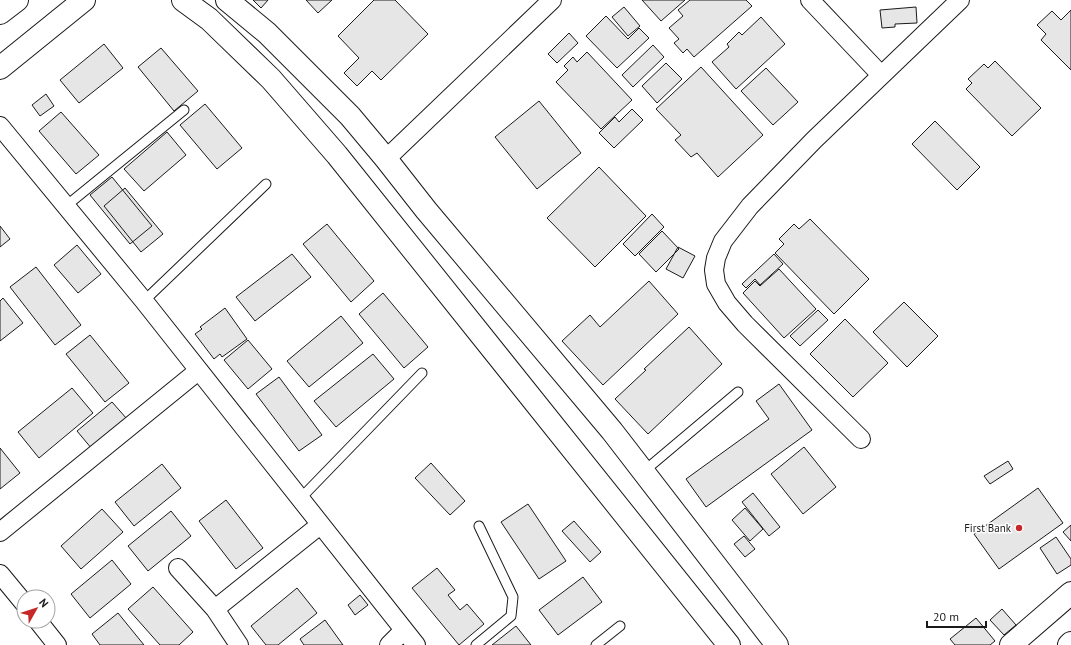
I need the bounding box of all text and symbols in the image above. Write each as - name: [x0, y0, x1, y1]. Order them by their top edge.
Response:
- place label: First Bank: [964, 521, 1012, 535]
- marker: First Bank: [1014, 523, 1024, 533]
- north arrow: [16, 589, 56, 629]
- text: N: [36, 595, 51, 610]
- scale bar: [927, 603, 986, 629]
- text: 20 m: [933, 609, 959, 624]

